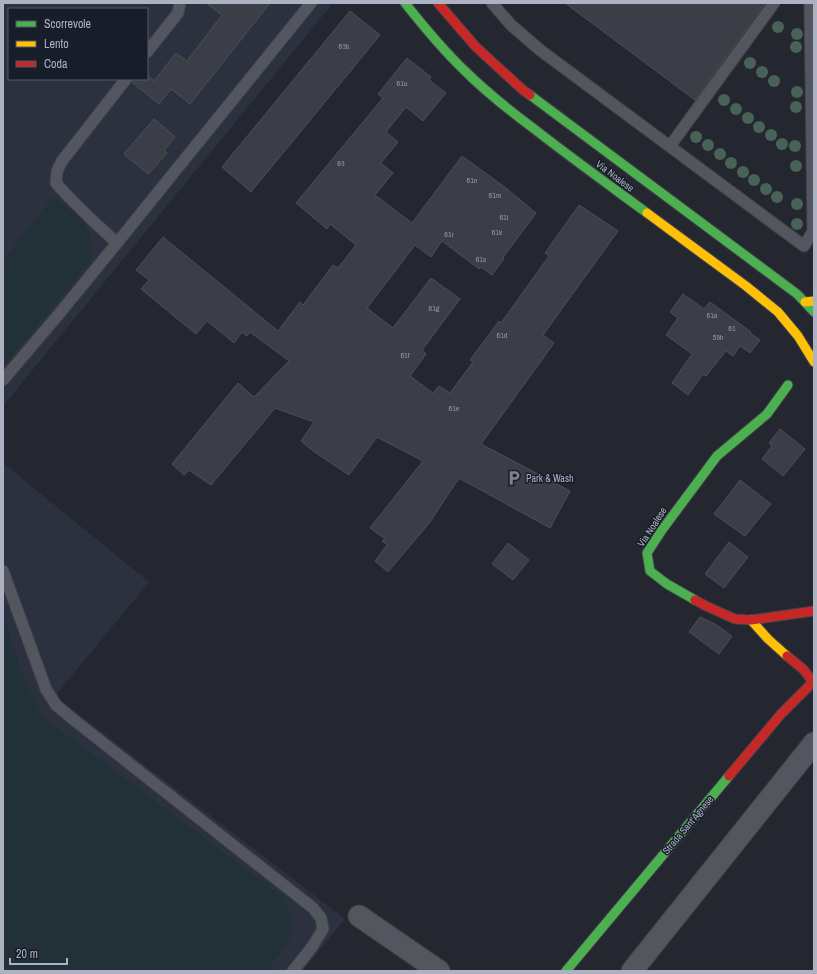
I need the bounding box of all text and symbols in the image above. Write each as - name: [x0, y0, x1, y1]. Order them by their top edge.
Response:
- legend: [8, 8, 148, 80]
- text: Scorrevole: [44, 16, 91, 32]
- text: Lento: [44, 36, 69, 52]
- house number: 63b: [339, 41, 350, 51]
- text: Coda: [44, 56, 68, 72]
- house number: 61u: [397, 78, 408, 88]
- street label: Via Noalese: [593, 157, 637, 195]
- house number: 63: [337, 158, 345, 168]
- house number: 61n: [467, 175, 478, 185]
- house number: 61m: [489, 190, 501, 200]
- house number: 61i: [499, 212, 509, 222]
- house number: 61k: [492, 227, 503, 237]
- house number: 61r: [444, 229, 455, 239]
- house number: 61s: [476, 254, 486, 264]
- house number: 61g: [429, 303, 440, 313]
- house number: 61a: [707, 310, 718, 320]
- house number: 61: [728, 323, 736, 333]
- house number: 61d: [497, 330, 508, 340]
- house number: 59h: [713, 332, 724, 342]
- house number: 61f: [400, 350, 410, 360]
- house number: 61e: [449, 403, 460, 413]
- parking icon: Park & Wash: [505, 469, 523, 487]
- place label: Park & Wash: [526, 472, 574, 485]
- street label: Via Noalese: [634, 504, 670, 549]
- street label: Strada Sant'Agnese: [660, 793, 717, 857]
- scale bar: [10, 940, 67, 966]
- text: 20 m: [16, 946, 38, 962]

